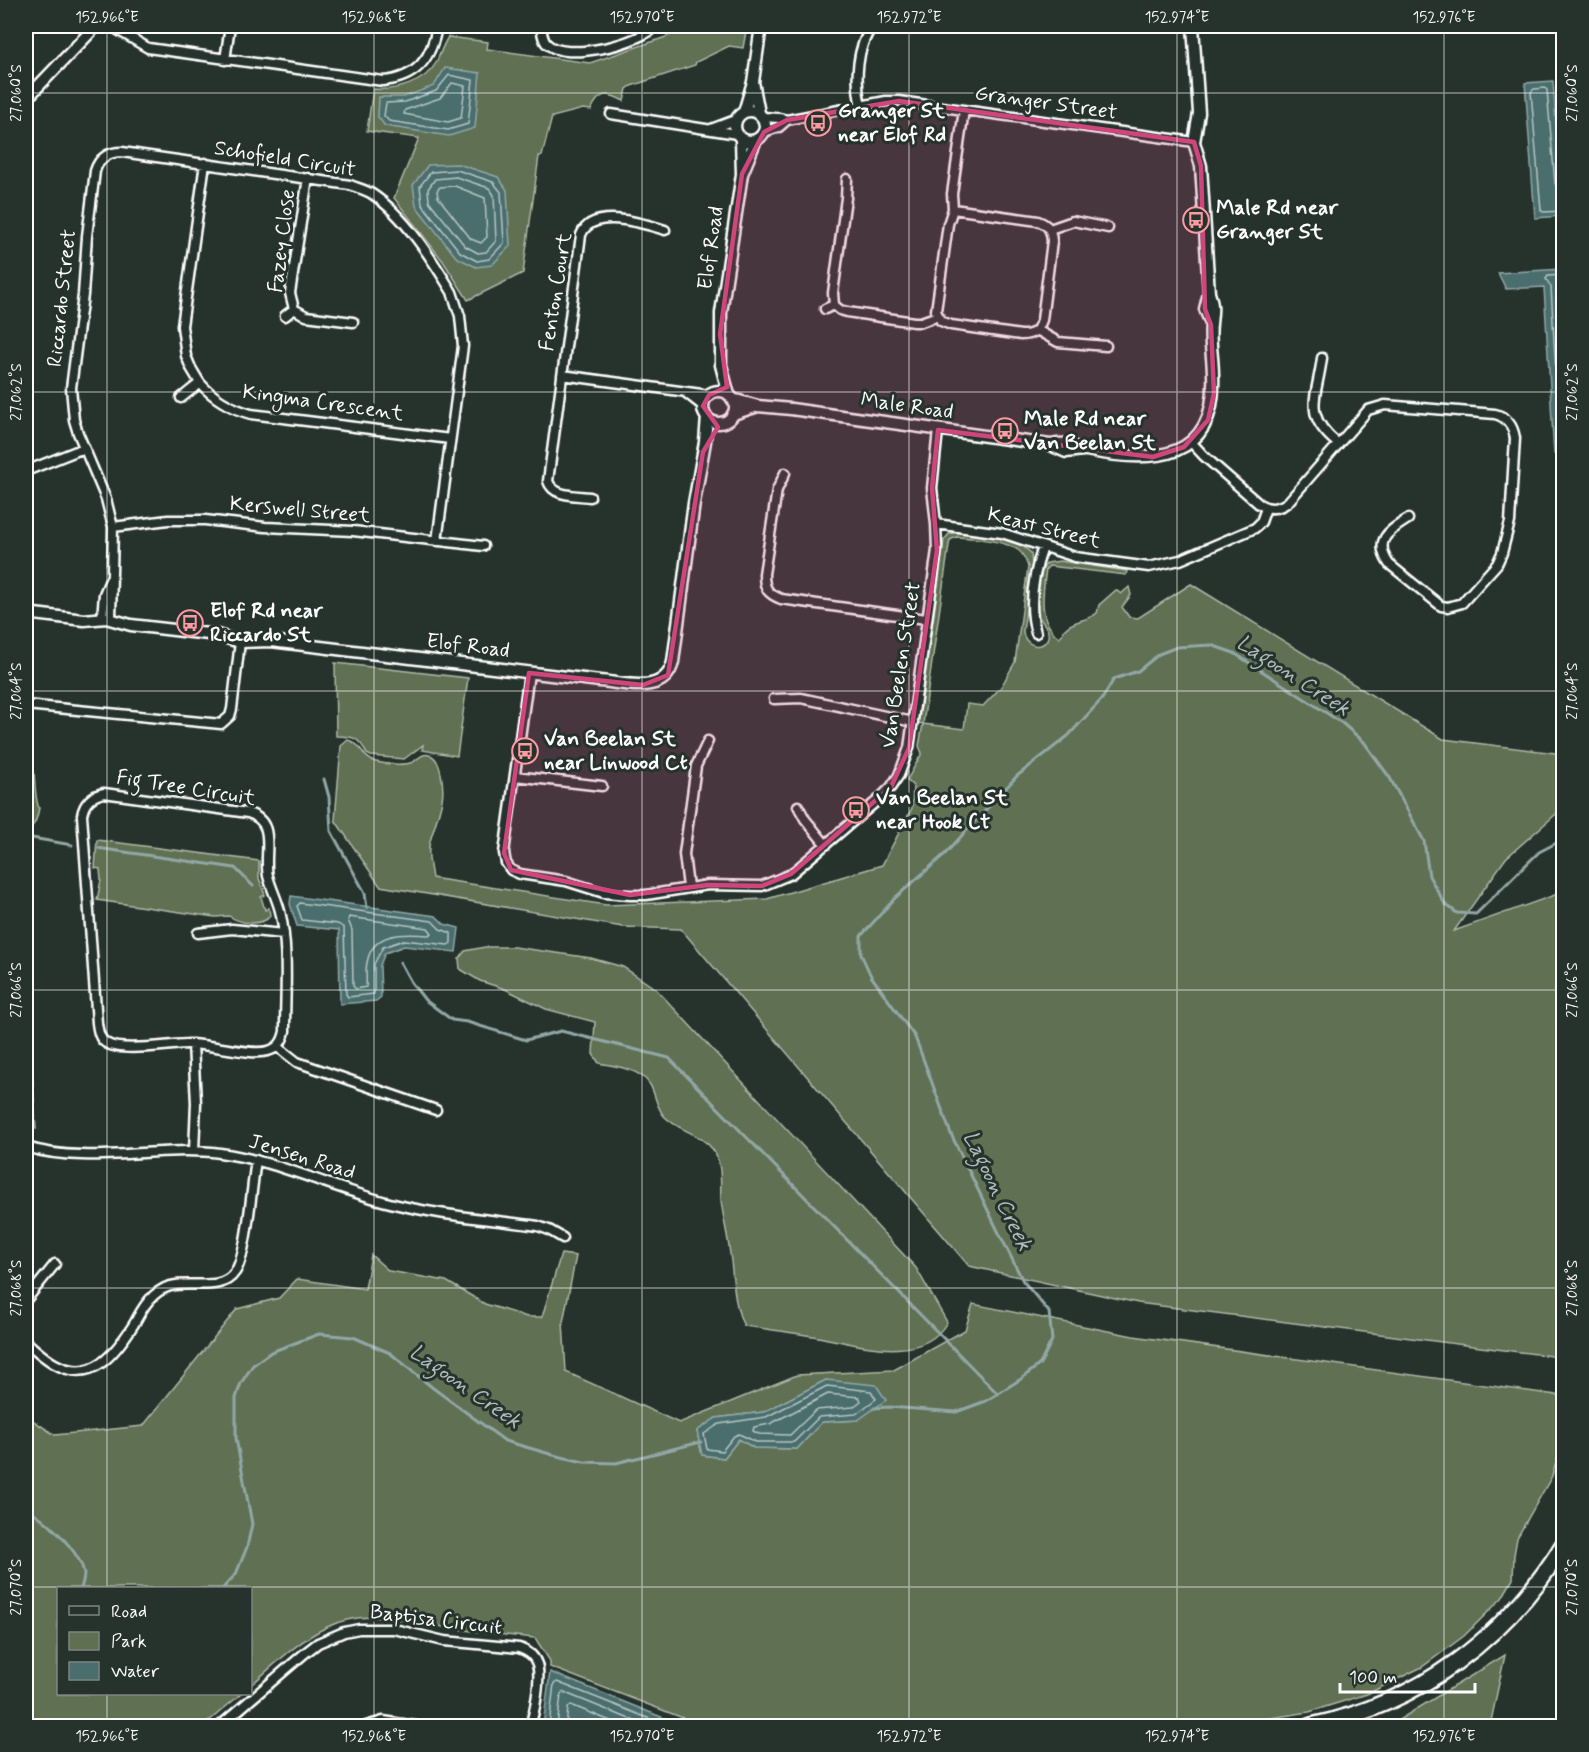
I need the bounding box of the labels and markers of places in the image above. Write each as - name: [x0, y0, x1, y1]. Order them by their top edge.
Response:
- place label: Granger St near Elof Rd: [838, 97, 946, 149]
- bus stop icon: Granger St near Elof Rd: [803, 108, 833, 138]
- place label: Male Rd near Granger St: [1216, 194, 1339, 246]
- bus stop icon: Male Rd near Granger St: [1181, 205, 1211, 235]
- place label: Male Rd near Van Beelan St: [1024, 405, 1156, 457]
- bus stop icon: Male Rd near Van Beelan St: [990, 416, 1020, 446]
- place label: Elof Rd near Riccardo St: [210, 597, 324, 649]
- bus stop icon: Elof Rd near Riccardo St: [175, 608, 205, 638]
- place label: Van Beelan St near Linwood Ct: [544, 725, 688, 777]
- bus stop icon: Van Beelan St near Linwood Ct: [510, 736, 540, 766]
- place label: Van Beelan St near Hook Ct: [876, 784, 1008, 836]
- bus stop icon: Van Beelan St near Hook Ct: [841, 795, 871, 825]

